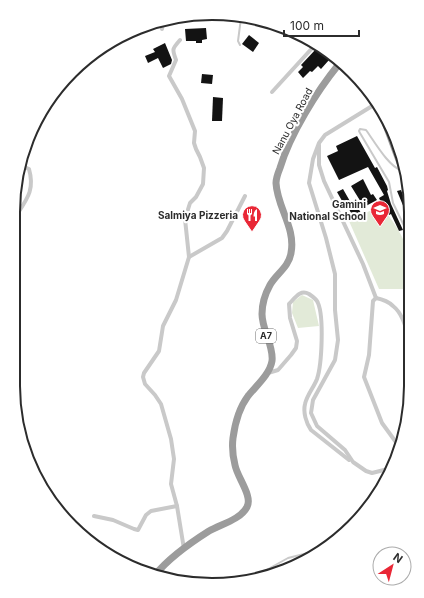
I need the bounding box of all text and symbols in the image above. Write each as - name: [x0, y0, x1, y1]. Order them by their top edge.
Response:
- scale bar: [284, 12, 359, 38]
- text: 100 m: [290, 18, 324, 33]
- street label: Nanu Oya Road: [269, 86, 315, 156]
- place label: Gamini National School: [289, 198, 366, 222]
- school or university icon: Gamini National School: [369, 199, 391, 227]
- restaurant icon: Salmiya Pizzeria: [241, 204, 263, 232]
- place label: Salmiya Pizzeria: [158, 209, 238, 222]
- road number: A7: [256, 329, 276, 343]
- north arrow: [372, 546, 412, 586]
- text: N: [390, 550, 405, 566]

